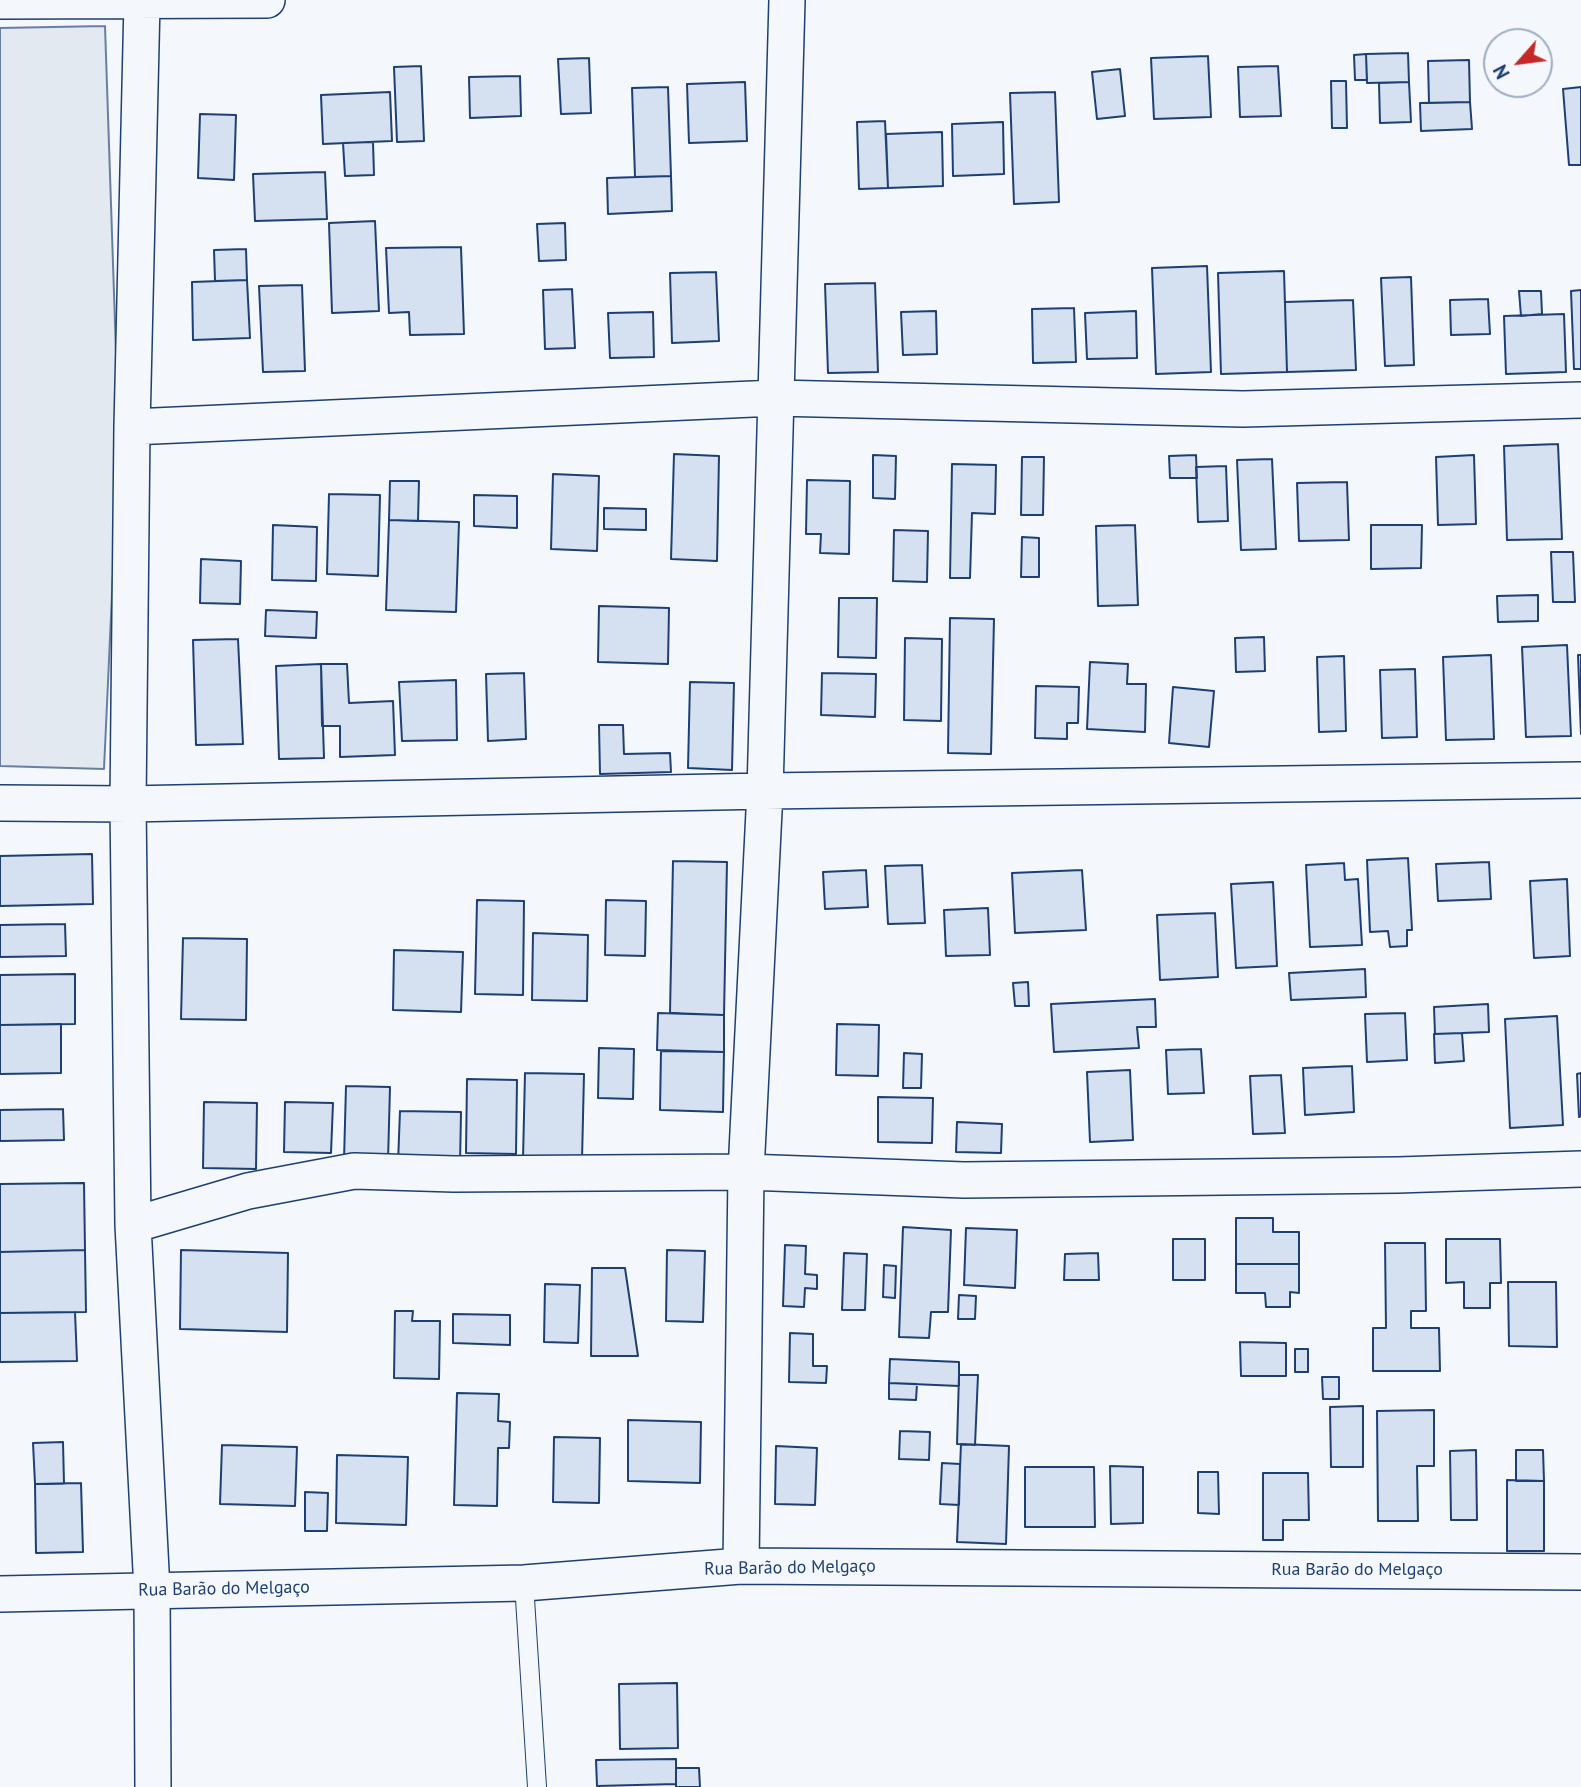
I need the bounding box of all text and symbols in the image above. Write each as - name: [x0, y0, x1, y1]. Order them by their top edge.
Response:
- north arrow: [1483, 28, 1553, 98]
- text: N: [1488, 61, 1515, 83]
- street label: Rua Barão do Melgaço: [704, 1556, 876, 1580]
- street label: Rua Barão do Melgaço: [1271, 1559, 1443, 1581]
- street label: Rua Barão do Melgaço: [138, 1577, 310, 1601]

